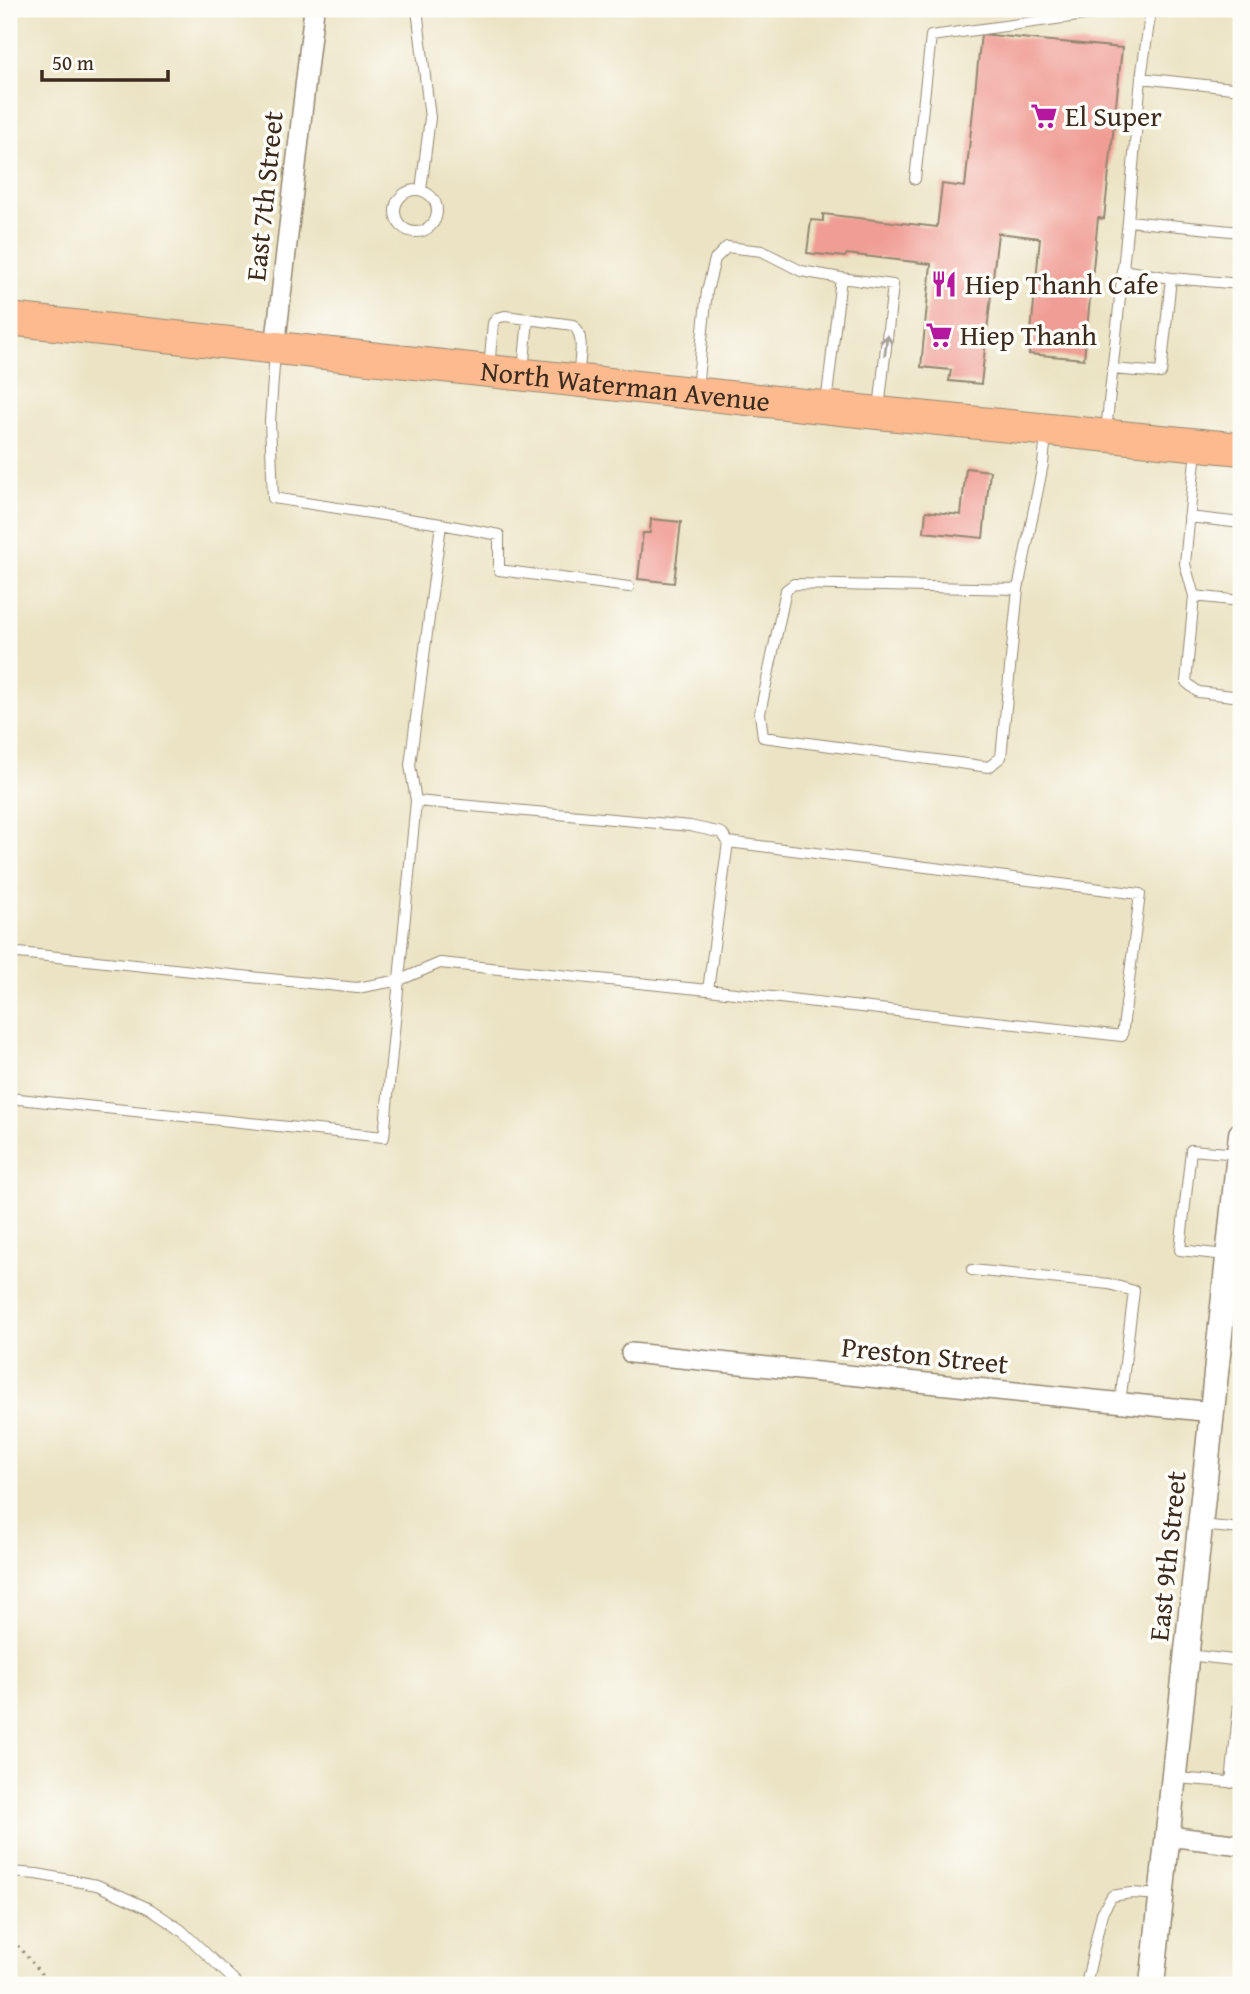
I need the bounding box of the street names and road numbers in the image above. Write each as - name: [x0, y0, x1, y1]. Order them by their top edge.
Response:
- street label: East 7th Street: [234, 109, 293, 283]
- street label: North Waterman Avenue: [479, 349, 772, 421]
- street label: Preston Street: [840, 1325, 1011, 1384]
- street label: East 9th Street: [1137, 1469, 1196, 1643]

